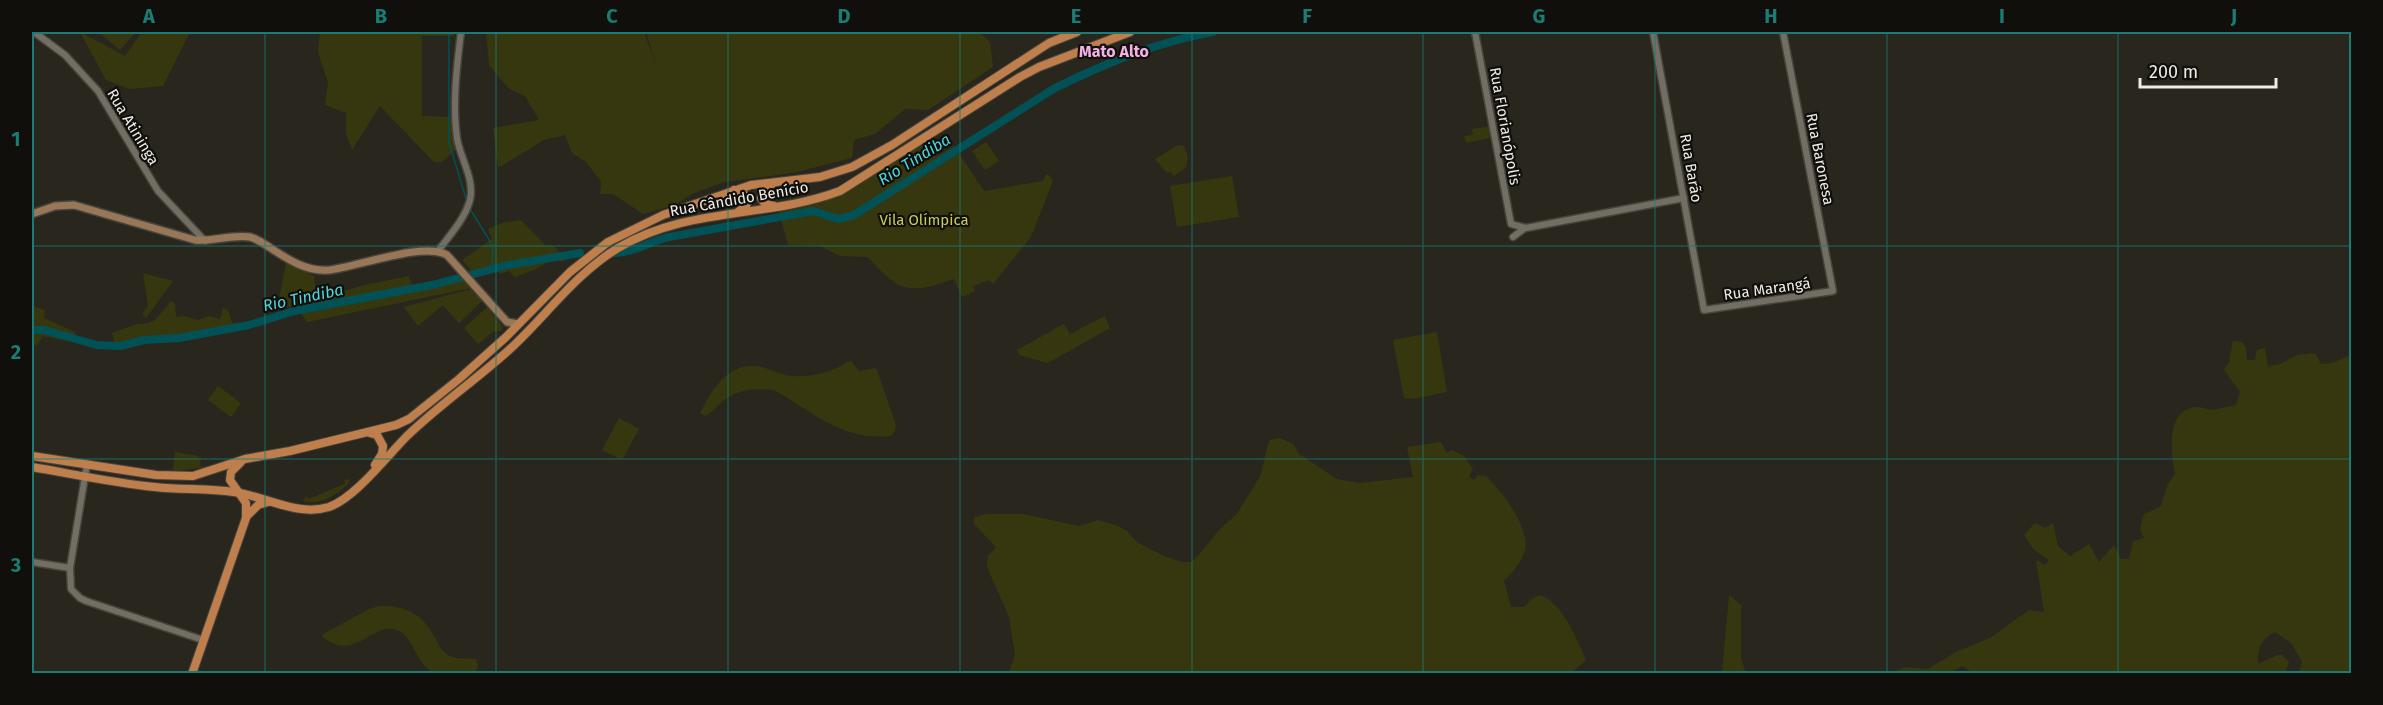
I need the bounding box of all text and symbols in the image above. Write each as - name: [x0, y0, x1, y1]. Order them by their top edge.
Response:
- text: A: [142, 4, 156, 28]
- text: B: [375, 4, 387, 28]
- text: C: [606, 4, 618, 28]
- text: D: [837, 4, 851, 28]
- text: E: [1071, 4, 1081, 28]
- text: F: [1302, 4, 1312, 28]
- text: G: [1533, 4, 1545, 28]
- text: H: [1764, 4, 1778, 28]
- text: I: [1999, 4, 2005, 28]
- text: J: [2230, 4, 2237, 28]
- district label: Mato Alto: [1079, 42, 1149, 61]
- scale bar: [2140, 51, 2276, 89]
- text: 200 m: [2149, 61, 2198, 83]
- street label: Rua Florianópolis: [1486, 66, 1524, 186]
- street label: Rua Atininga: [103, 86, 163, 168]
- street label: Rua Baronesa: [1802, 111, 1838, 207]
- text: 1: [11, 127, 21, 151]
- water label: Rio Tindiba: [875, 130, 954, 189]
- street label: Rua Barão: [1676, 132, 1706, 204]
- street label: Rua Cândido Benício: [668, 178, 810, 220]
- park label: Vila Olímpica: [879, 211, 969, 229]
- street label: Rua Marangá: [1722, 274, 1812, 304]
- water label: Rio Tindiba: [261, 280, 345, 315]
- text: 2: [11, 340, 21, 364]
- text: 3: [10, 553, 21, 577]

